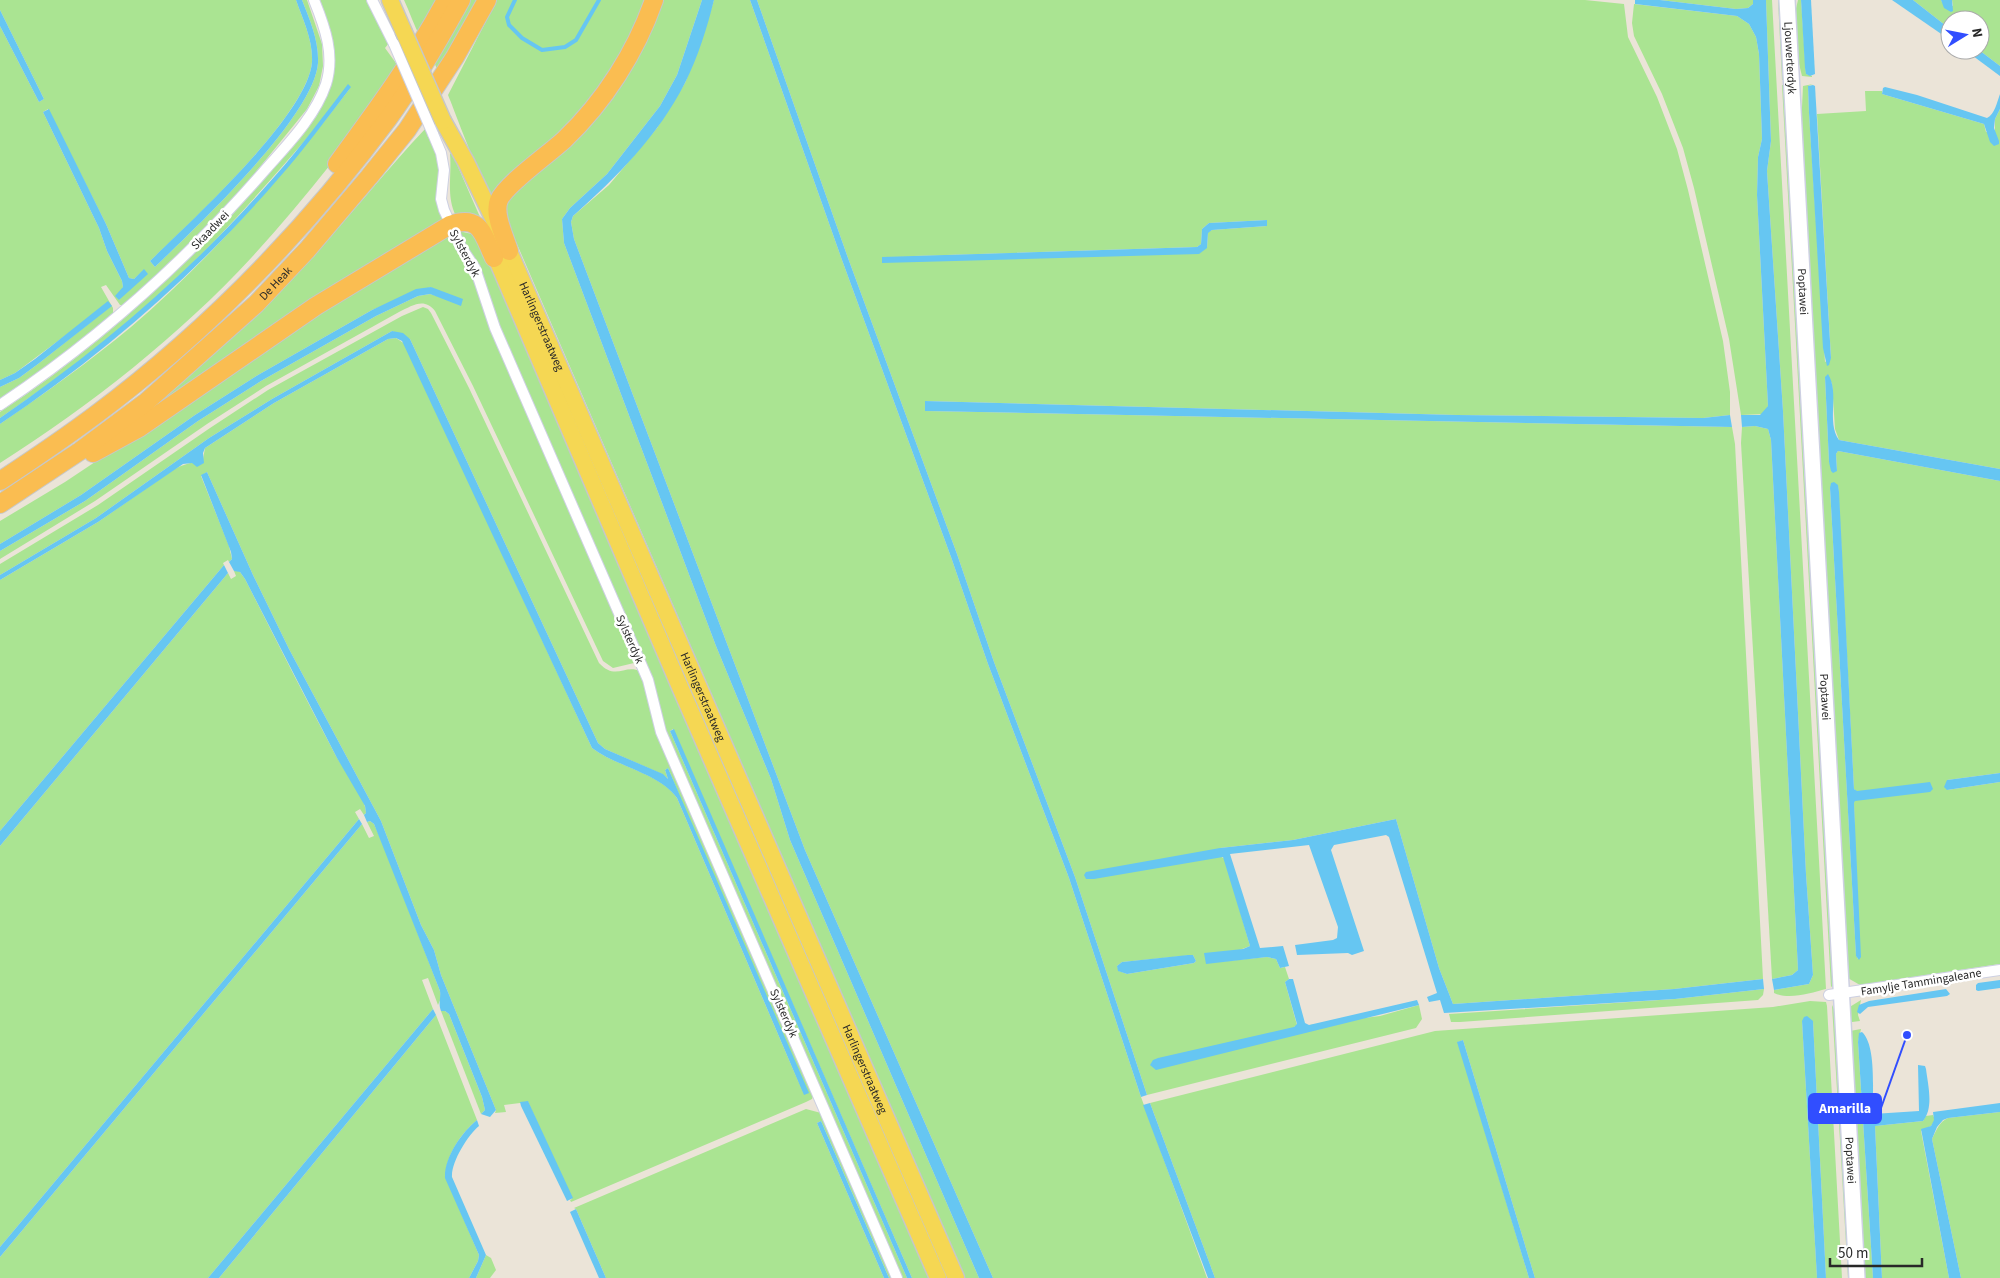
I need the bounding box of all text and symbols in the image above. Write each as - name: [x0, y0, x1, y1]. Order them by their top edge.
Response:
- north arrow: [1940, 10, 1990, 60]
- street label: Ljouwerterdyk: [1779, 21, 1800, 95]
- text: N: [1966, 27, 1987, 39]
- street label: Skaadwei: [187, 207, 233, 254]
- street label: Sylsterdyk: [445, 226, 484, 280]
- street label: De Heak: [256, 263, 296, 304]
- street label: Poptawei: [1793, 268, 1812, 315]
- street label: Harlingerstraatweg: [514, 279, 568, 374]
- street label: Sylsterdyk: [611, 612, 648, 666]
- street label: Harlingerstraatweg: [676, 650, 729, 744]
- street label: Poptawei: [1815, 673, 1834, 721]
- street label: Famylje Tammingaleane: [1860, 965, 1983, 1000]
- street label: Sylsterdyk: [765, 986, 802, 1040]
- street label: Harlingerstraatweg: [838, 1022, 892, 1117]
- callout: Amarilla: [1809, 1094, 1881, 1123]
- text: Amarilla: [1818, 1099, 1871, 1119]
- street label: Poptawei: [1840, 1136, 1860, 1184]
- scale bar: [1830, 1236, 1922, 1268]
- text: 50 m: [1838, 1243, 1868, 1264]

